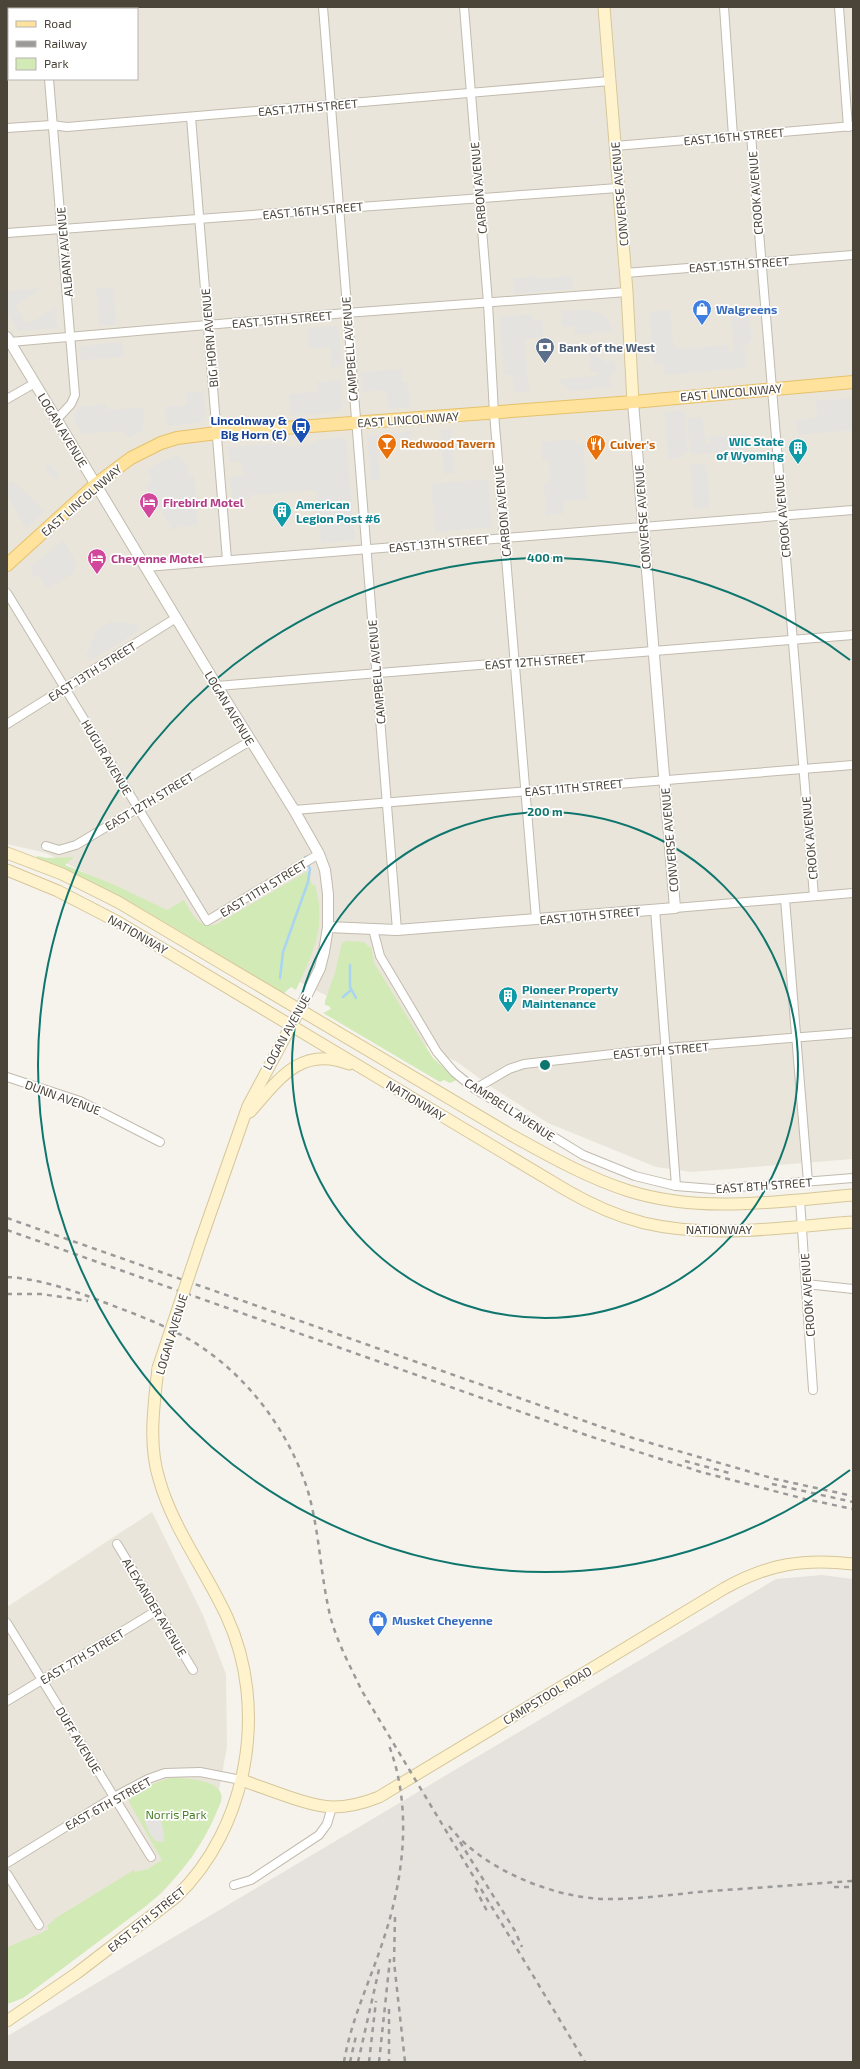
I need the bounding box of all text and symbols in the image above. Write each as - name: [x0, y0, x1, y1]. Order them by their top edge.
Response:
- legend: [8, 8, 138, 80]
- text: Road: [44, 16, 72, 30]
- text: Railway: [44, 36, 88, 50]
- text: Park: [44, 56, 69, 70]
- street label: EAST 17TH STREET: [257, 96, 359, 118]
- street label: EAST 16TH STREET: [683, 125, 785, 147]
- street label: CARBON AVENUE: [467, 141, 489, 235]
- street label: CONVERSE AVENUE: [607, 141, 631, 247]
- street label: CROOK AVENUE: [745, 150, 765, 235]
- street label: EAST 16TH STREET: [262, 199, 364, 221]
- street label: ALBANY AVENUE: [53, 206, 75, 298]
- street label: EAST 15TH STREET: [688, 254, 790, 274]
- street label: BIG HORN AVENUE: [198, 288, 220, 388]
- street label: CAMPBELL AVENUE: [338, 296, 360, 402]
- shop icon: Walgreens: [691, 298, 713, 326]
- place label: Walgreens: [716, 302, 777, 316]
- street label: EAST 15TH STREET: [231, 308, 333, 330]
- bank icon: Bank of the West: [534, 336, 556, 364]
- place label: Bank of the West: [559, 340, 655, 354]
- street label: EAST LINCOLNWAY: [679, 381, 783, 403]
- street label: LOGAN AVENUE: [35, 390, 91, 470]
- street label: EAST LINCOLNWAY: [357, 408, 460, 430]
- place label: Lincolnway & Big Horn (E): [211, 413, 287, 441]
- bus stop icon: Lincolnway & Big Horn (E): [290, 416, 312, 444]
- bar icon: Redwood Tavern: [376, 432, 398, 460]
- restaurant icon: Culver's: [585, 433, 607, 461]
- place label: WIC State of Wyoming: [716, 434, 784, 463]
- place label: Redwood Tavern: [401, 436, 495, 450]
- place label: Culver's: [610, 437, 655, 451]
- building icon: WIC State of Wyoming: [787, 437, 809, 465]
- street label: EAST LINCOLNWAY: [38, 461, 124, 539]
- street label: CARBON AVENUE: [491, 464, 513, 558]
- street label: CONVERSE AVENUE: [631, 464, 653, 570]
- street label: CROOK AVENUE: [771, 473, 793, 558]
- hotel icon: Firebird Motel: [138, 491, 160, 519]
- place label: Firebird Motel: [163, 495, 244, 509]
- place label: American Legion Post #6: [296, 497, 380, 525]
- building icon: American Legion Post #6: [271, 500, 293, 528]
- street label: EAST 13TH STREET: [388, 532, 490, 554]
- hotel icon: Cheyenne Motel: [86, 547, 108, 575]
- text: 400 m: [527, 550, 563, 564]
- place label: Cheyenne Motel: [111, 551, 203, 566]
- street label: CAMPBELL AVENUE: [364, 619, 388, 725]
- street label: EAST 13TH STREET: [45, 638, 139, 704]
- street label: EAST 12TH STREET: [484, 650, 586, 672]
- street label: LOGAN AVENUE: [202, 668, 258, 748]
- street label: HUGUR AVENUE: [79, 717, 135, 798]
- street label: EAST 12TH STREET: [102, 769, 196, 833]
- street label: EAST 11TH STREET: [524, 776, 624, 798]
- street label: CONVERSE AVENUE: [657, 787, 681, 893]
- street label: CROOK AVENUE: [798, 795, 820, 880]
- text: 200 m: [527, 804, 563, 818]
- street label: EAST 11TH STREET: [217, 856, 309, 920]
- street label: EAST 10TH STREET: [539, 904, 641, 926]
- street label: NATIONWAY: [106, 911, 170, 957]
- place label: Pioneer Property Maintenance: [522, 982, 619, 1010]
- building icon: Pioneer Property Maintenance: [497, 985, 519, 1013]
- street label: LOGAN AVENUE: [259, 992, 313, 1072]
- street label: EAST 9TH STREET: [612, 1039, 710, 1061]
- centre of rings: [538, 1058, 552, 1072]
- street label: CAMPBELL AVENUE: [462, 1075, 558, 1144]
- street label: DUNN AVENUE: [23, 1077, 103, 1117]
- street label: NATIONWAY: [384, 1077, 448, 1123]
- street label: EAST 8TH STREET: [715, 1175, 813, 1195]
- street label: NATIONWAY: [686, 1222, 752, 1236]
- street label: CROOK AVENUE: [797, 1252, 817, 1337]
- street label: LOGAN AVENUE: [152, 1291, 190, 1376]
- street label: ALEXANDER AVENUE: [120, 1555, 190, 1659]
- shop icon: Musket Cheyenne: [367, 1609, 389, 1637]
- place label: Musket Cheyenne: [392, 1613, 493, 1628]
- street label: EAST 7TH STREET: [37, 1625, 127, 1687]
- street label: CAMPSTOOL ROAD: [500, 1663, 594, 1727]
- street label: DUFF AVENUE: [54, 1704, 105, 1776]
- street label: EAST 6TH STREET: [62, 1774, 154, 1832]
- park label: Norris Park: [145, 1807, 207, 1821]
- street label: EAST 5TH STREET: [104, 1883, 188, 1955]

